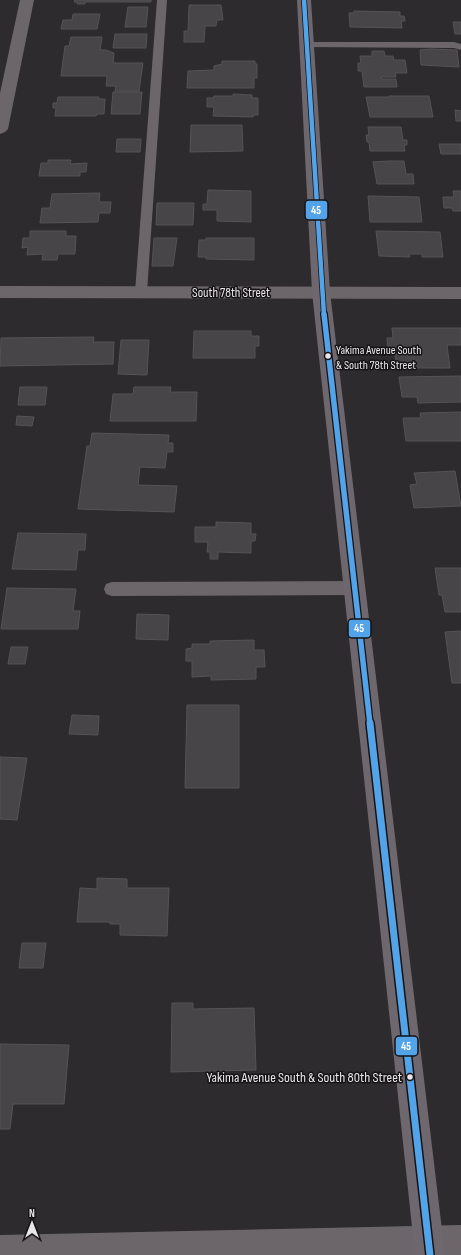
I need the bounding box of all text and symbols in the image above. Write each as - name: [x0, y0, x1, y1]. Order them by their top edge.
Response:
- line badge: 45: [305, 200, 328, 220]
- text: 45: [311, 204, 321, 217]
- street label: South 78th Street: [192, 285, 270, 301]
- place label: Yakima Avenue South & South 78th Street: [336, 343, 421, 373]
- marker: Yakima Avenue South & South 78th Street: [323, 351, 333, 361]
- line badge: 45: [348, 619, 371, 638]
- text: 45: [354, 622, 364, 635]
- line badge: 45: [395, 1036, 418, 1056]
- text: 45: [401, 1040, 411, 1053]
- place label: Yakima Avenue South & South 80th Street: [206, 1069, 402, 1086]
- marker: Yakima Avenue South & South 80th Street: [405, 1072, 415, 1082]
- north arrow: [12, 1203, 52, 1243]
- text: N: [29, 1207, 35, 1220]

